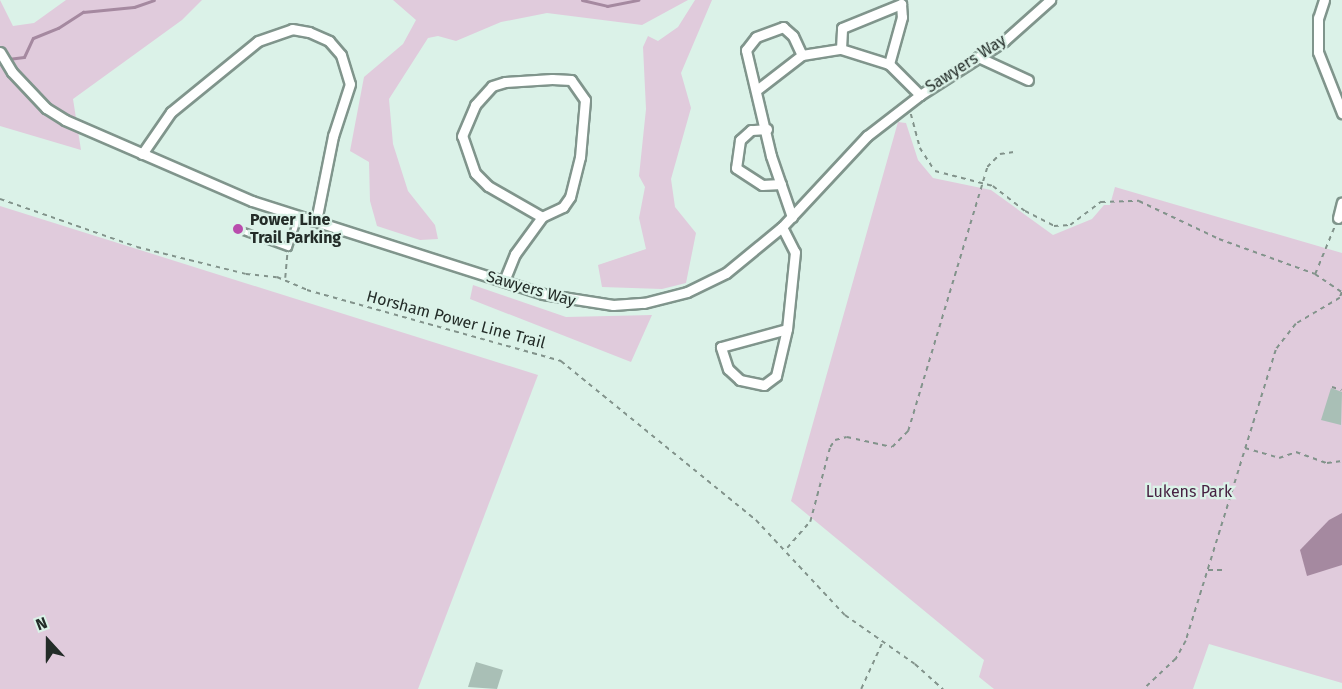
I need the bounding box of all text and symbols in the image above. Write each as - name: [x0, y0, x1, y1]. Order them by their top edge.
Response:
- street label: Sawyers Way: [922, 31, 1010, 97]
- place label: Power Line Trail Parking: [250, 210, 341, 248]
- marker: Power Line Trail Parking: [231, 222, 245, 236]
- street label: Sawyers Way: [484, 267, 578, 311]
- street label: Horsham Power Line Trail: [364, 287, 548, 353]
- park label: Lukens Park: [1146, 482, 1232, 502]
- north arrow: [18, 611, 78, 671]
- text: N: [33, 613, 50, 635]

